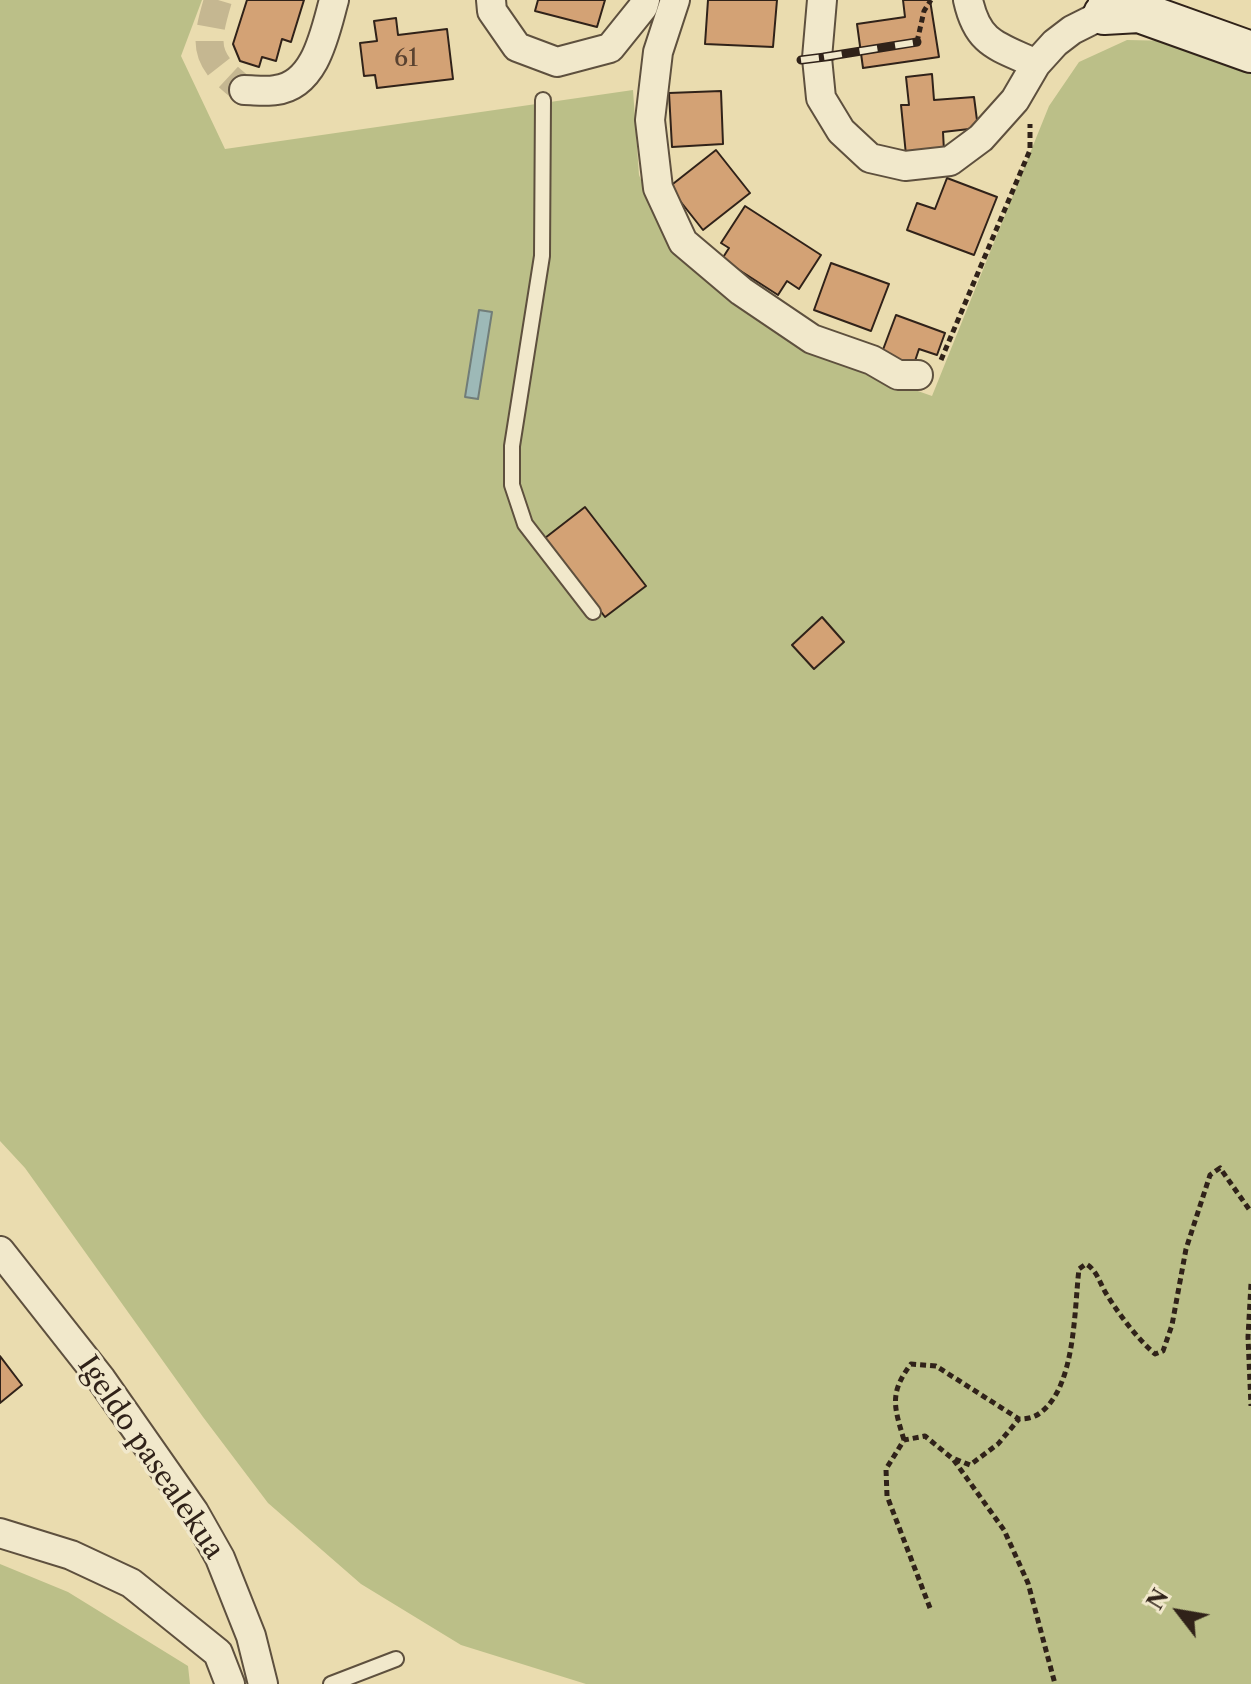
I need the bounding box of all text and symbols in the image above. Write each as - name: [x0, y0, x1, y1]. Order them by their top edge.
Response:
- house number: 61: [394, 45, 418, 73]
- street label: Igeldo pasealekua: [70, 1350, 230, 1566]
- north arrow: [1139, 1572, 1219, 1652]
- text: N: [1142, 1584, 1174, 1615]

